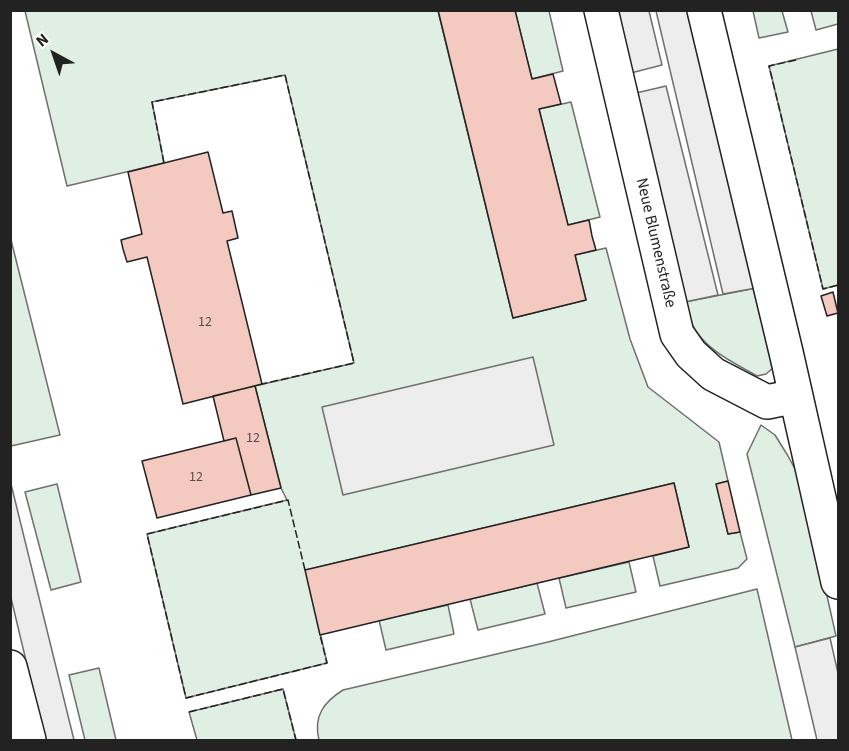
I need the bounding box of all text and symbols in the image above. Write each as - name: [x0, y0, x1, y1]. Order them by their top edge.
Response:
- north arrow: [24, 24, 84, 84]
- text: N: [31, 28, 54, 52]
- street label: Neue Blumenstraße: [631, 176, 679, 310]
- house number: 12: [198, 315, 212, 331]
- house number: 12: [246, 431, 260, 447]
- house number: 12: [189, 470, 203, 486]

